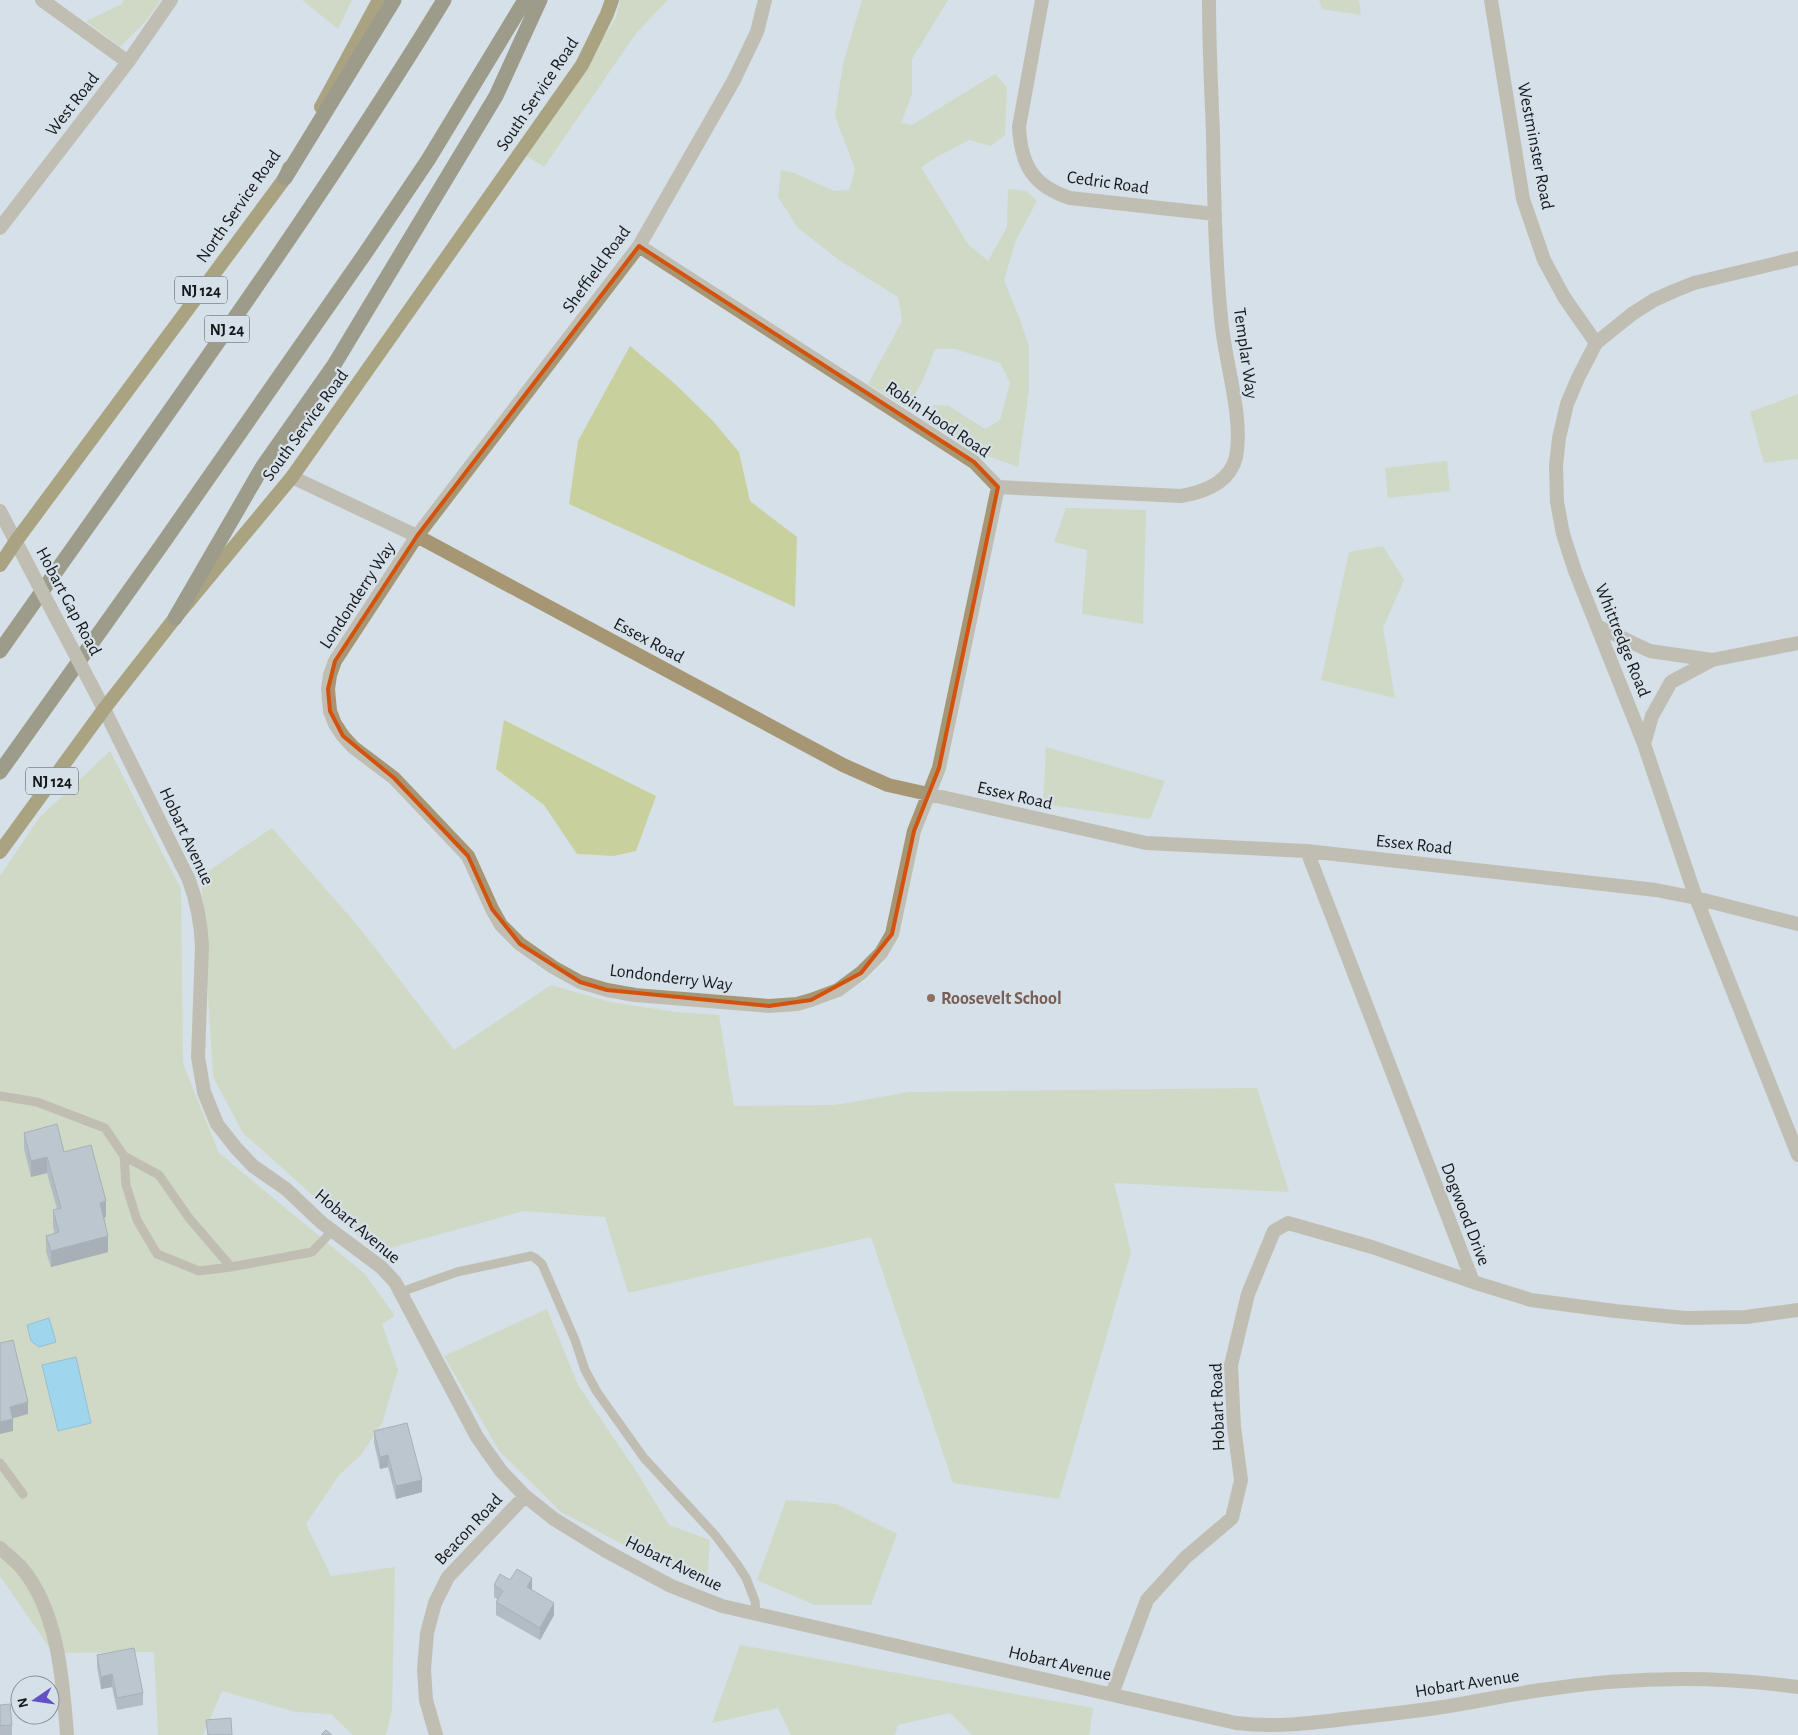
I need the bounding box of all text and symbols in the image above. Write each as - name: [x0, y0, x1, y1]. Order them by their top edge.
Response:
- street label: South Service Road: [493, 35, 582, 155]
- street label: West Road: [43, 70, 103, 140]
- street label: Westminster Road: [1514, 81, 1556, 211]
- street label: North Service Road: [193, 147, 284, 266]
- street label: Cedric Road: [1066, 168, 1150, 198]
- street label: Sheffield Road: [559, 223, 634, 316]
- road number: NJ 124: [175, 276, 227, 304]
- street label: Templar Way: [1230, 306, 1260, 400]
- road number: NJ 24: [204, 316, 250, 342]
- street label: South Service Road: [260, 367, 352, 485]
- street label: Robin Hood Road: [882, 378, 993, 461]
- street label: Londonderry Way: [317, 539, 399, 652]
- street label: Hobart Gap Road: [32, 544, 104, 658]
- street label: Whittredge Road: [1591, 581, 1653, 700]
- street label: Essex Road: [610, 615, 687, 667]
- road number: NJ 124: [26, 768, 78, 794]
- street label: Essex Road: [975, 779, 1054, 813]
- street label: Hobart Avenue: [156, 785, 216, 888]
- street label: Essex Road: [1375, 832, 1453, 858]
- street label: Londonderry Way: [609, 962, 734, 994]
- place label: Roosevelt School: [941, 990, 1062, 1008]
- marker: Roosevelt School: [925, 992, 937, 1004]
- street label: Dogwood Drive: [1437, 1160, 1493, 1268]
- street label: Hobart Avenue: [311, 1186, 403, 1267]
- street label: Hobart Road: [1207, 1362, 1229, 1452]
- street label: Beacon Road: [432, 1491, 506, 1569]
- street label: Hobart Avenue: [622, 1533, 725, 1595]
- street label: Hobart Avenue: [1007, 1643, 1113, 1685]
- street label: Hobart Avenue: [1414, 1667, 1521, 1701]
- north arrow: [10, 1675, 60, 1725]
- text: N: [15, 1696, 31, 1709]

